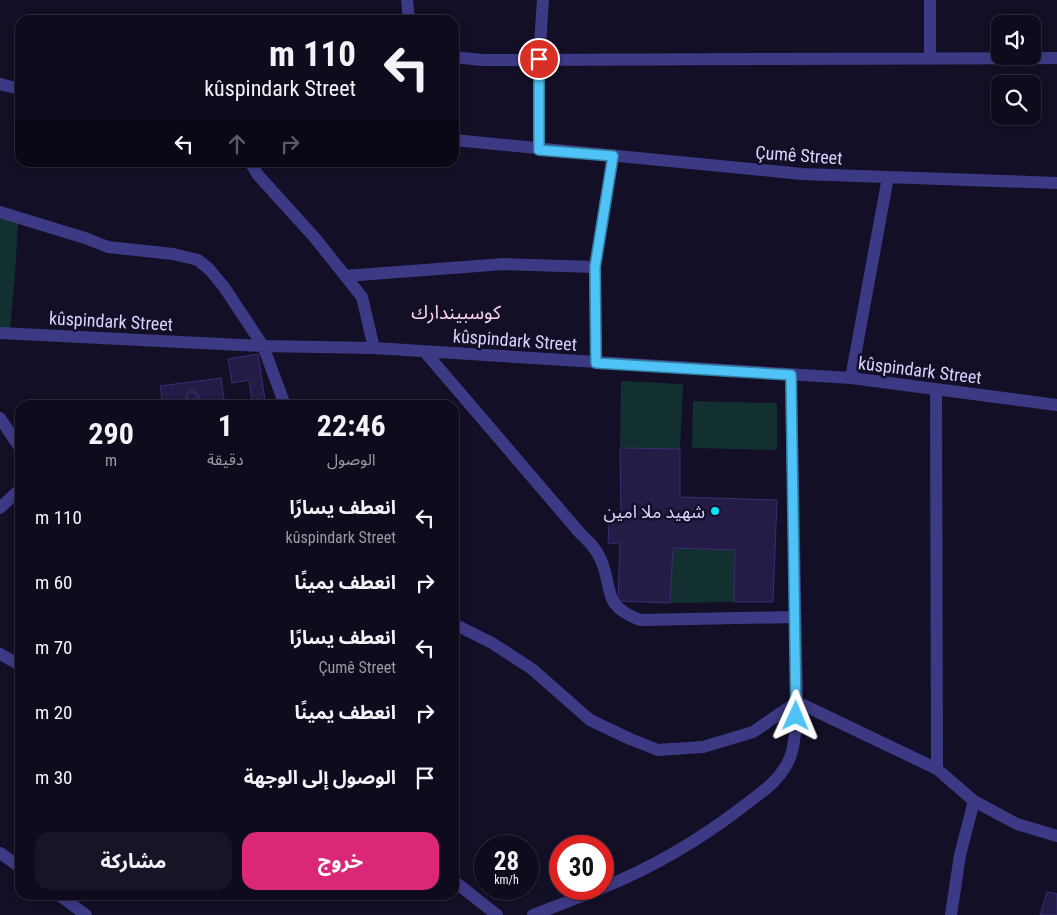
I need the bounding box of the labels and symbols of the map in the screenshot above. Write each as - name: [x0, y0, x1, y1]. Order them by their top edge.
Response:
- pin: [518, 38, 560, 80]
- street label: Çumê Street: [755, 141, 843, 169]
- district label: كوسبيندارك: [411, 301, 502, 324]
- street label: kûspindark Street: [48, 307, 174, 335]
- street label: kûspindark Street: [452, 325, 578, 355]
- street label: kûspindark Street: [857, 352, 983, 388]
- place label: شهيد ملا امين: [603, 501, 705, 523]
- marker: شهيد ملا امين: [709, 505, 721, 517]
- position arrow: [769, 689, 821, 741]
- speed limit sign: 30: [549, 835, 614, 900]

